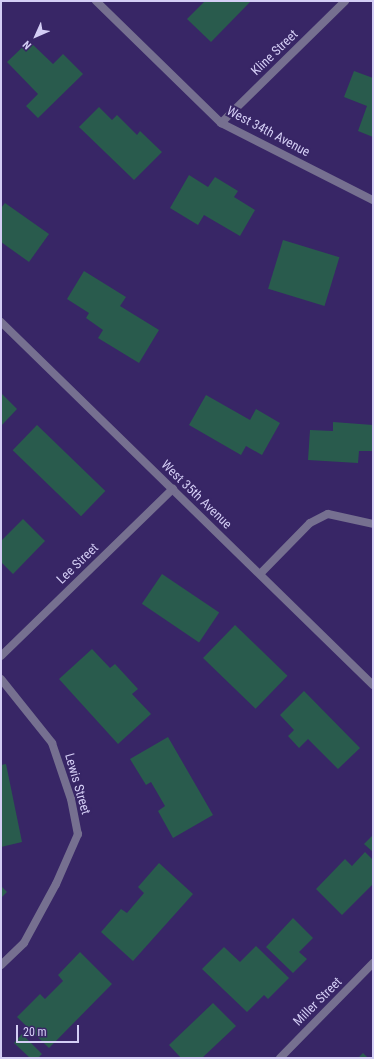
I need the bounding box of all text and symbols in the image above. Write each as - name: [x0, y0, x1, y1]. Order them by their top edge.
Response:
- north arrow: [16, 16, 56, 56]
- street label: Kline Street: [248, 27, 302, 79]
- text: N: [20, 38, 34, 52]
- street label: West 34th Avenue: [224, 104, 312, 160]
- street label: West 35th Avenue: [158, 457, 234, 533]
- street label: Lee Street: [54, 540, 102, 588]
- street label: Lewis Street: [61, 752, 93, 816]
- street label: Miller Street: [290, 974, 346, 1030]
- scale bar: [18, 1017, 81, 1043]
- text: 20 m: [23, 1025, 47, 1039]

